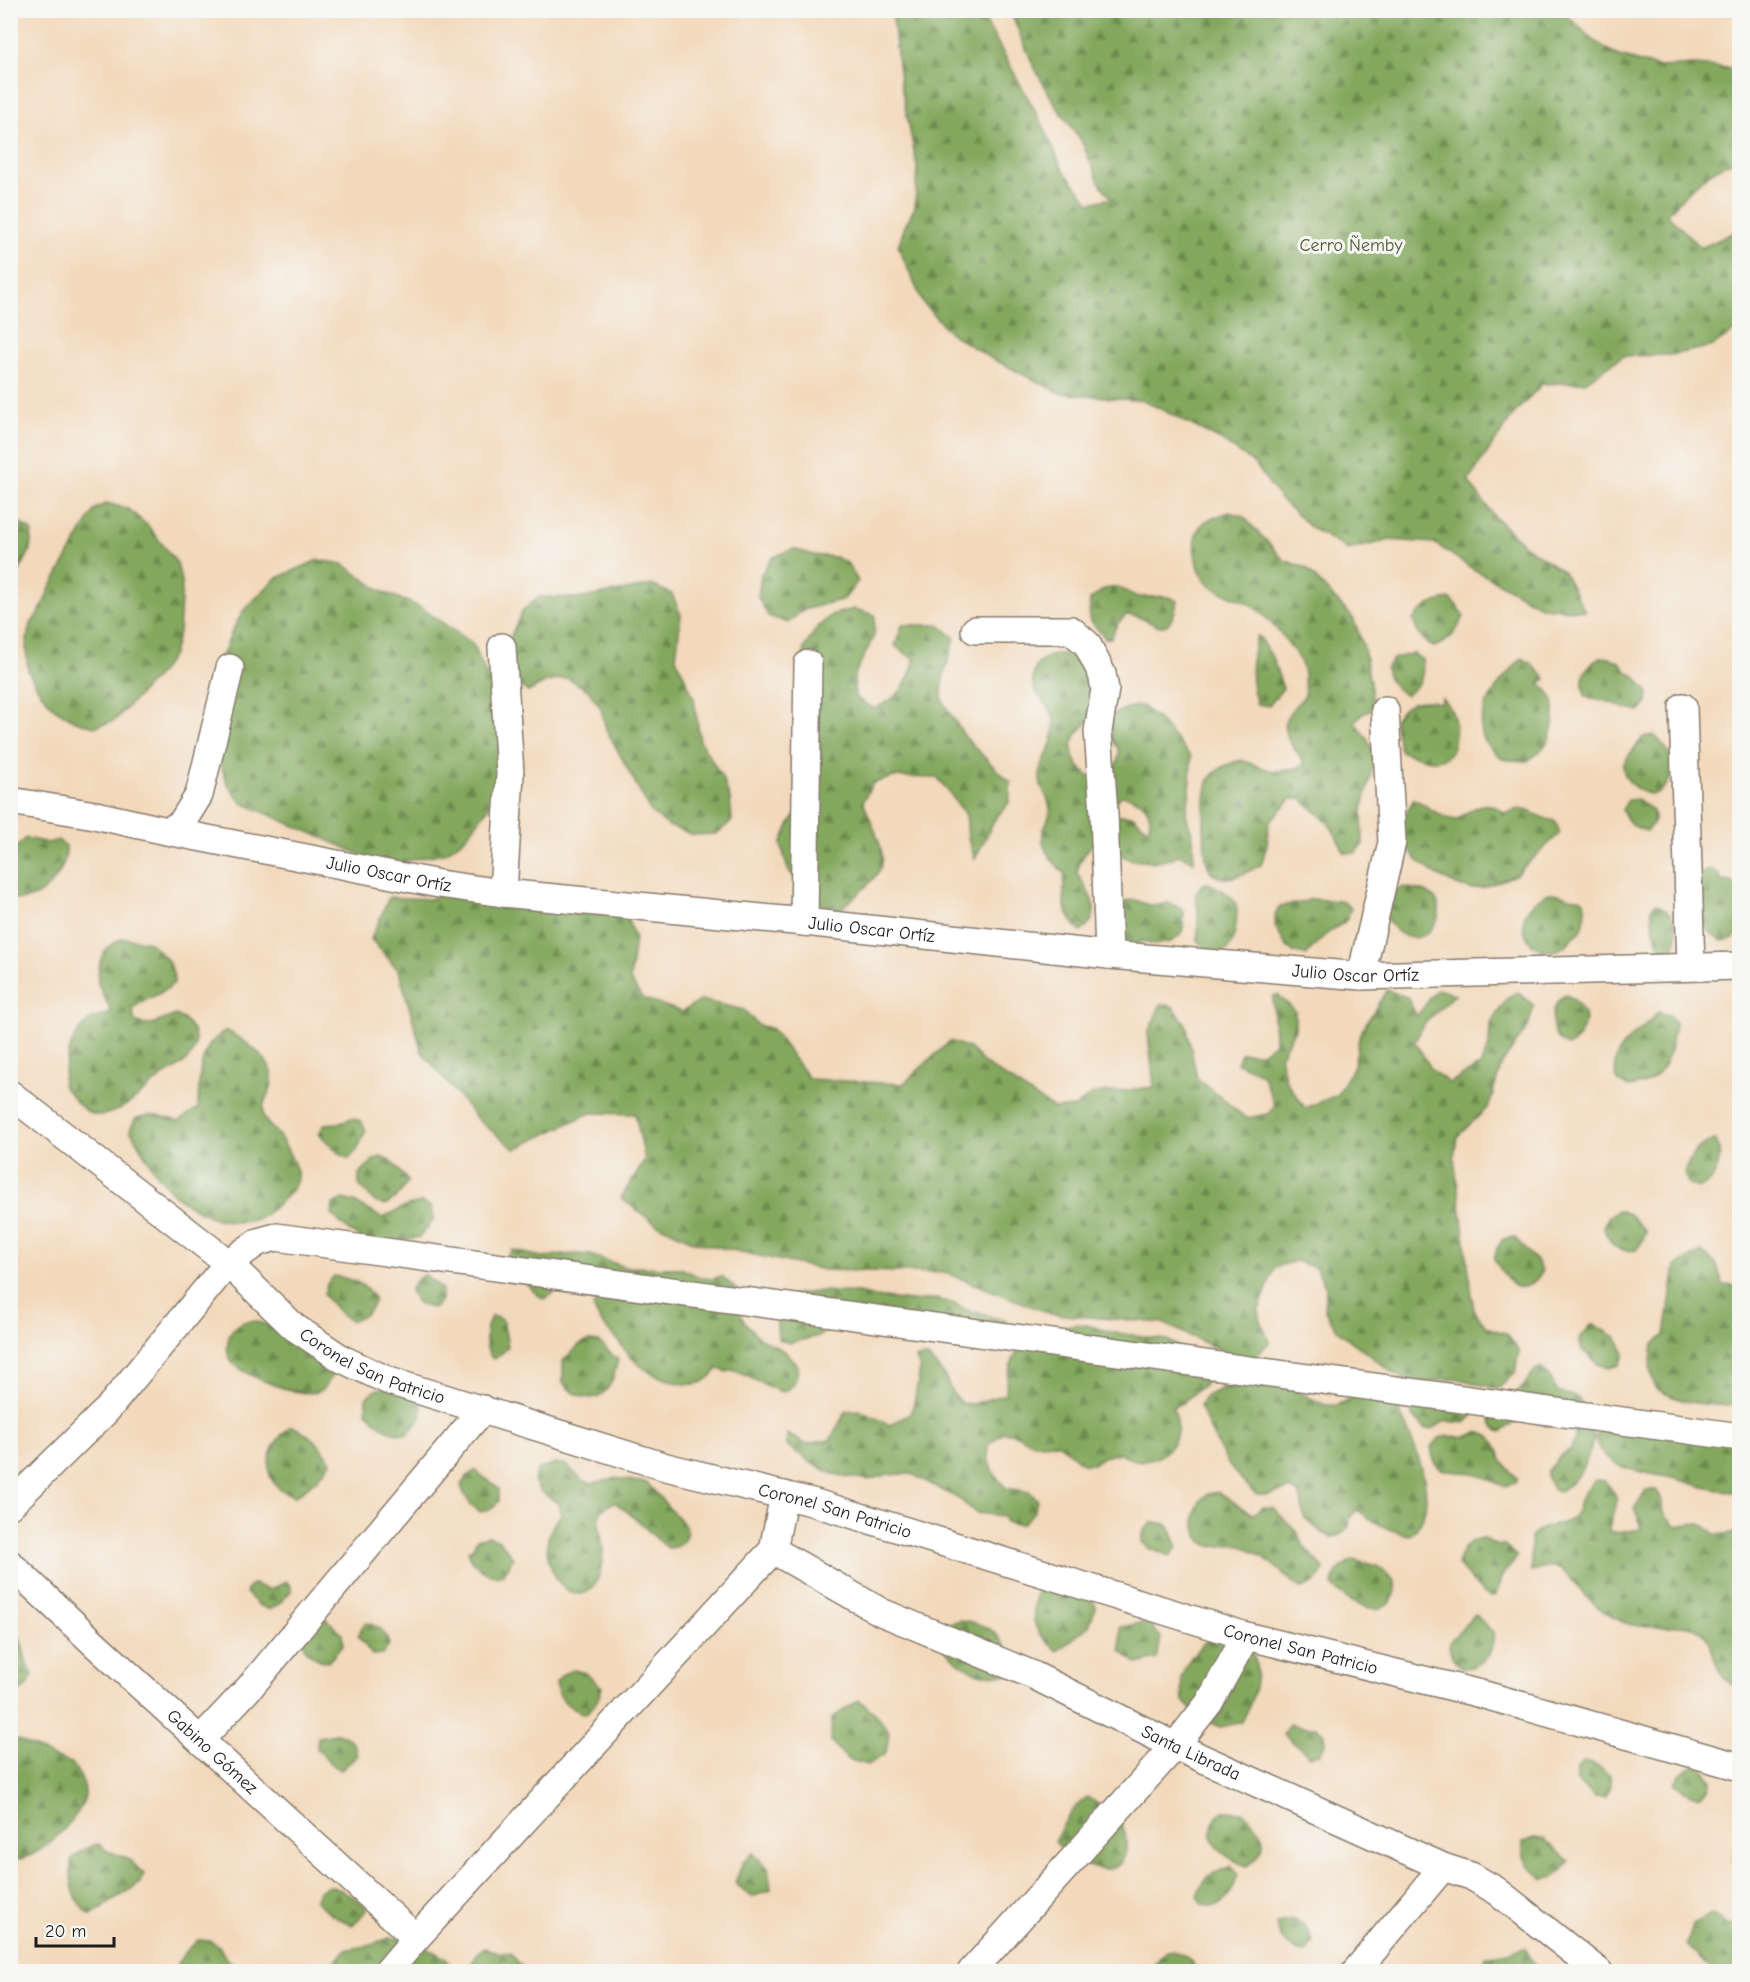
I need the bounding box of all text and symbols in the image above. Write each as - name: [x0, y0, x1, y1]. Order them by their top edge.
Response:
- park label: Cerro Ñemby: [1300, 235, 1403, 256]
- street label: Julio Oscar Ortíz: [325, 852, 453, 896]
- street label: Julio Oscar Ortíz: [807, 912, 936, 947]
- street label: Julio Oscar Ortíz: [1291, 960, 1419, 987]
- street label: Coronel San Patricio: [296, 1323, 447, 1408]
- street label: Coronel San Patricio: [756, 1479, 914, 1543]
- street label: Coronel San Patricio: [1221, 1619, 1380, 1679]
- street label: Gabino Gómez: [163, 1705, 262, 1799]
- street label: Santa Librada: [1138, 1720, 1244, 1785]
- scale bar: [36, 1910, 114, 1948]
- text: 20 m: [45, 1921, 86, 1942]

